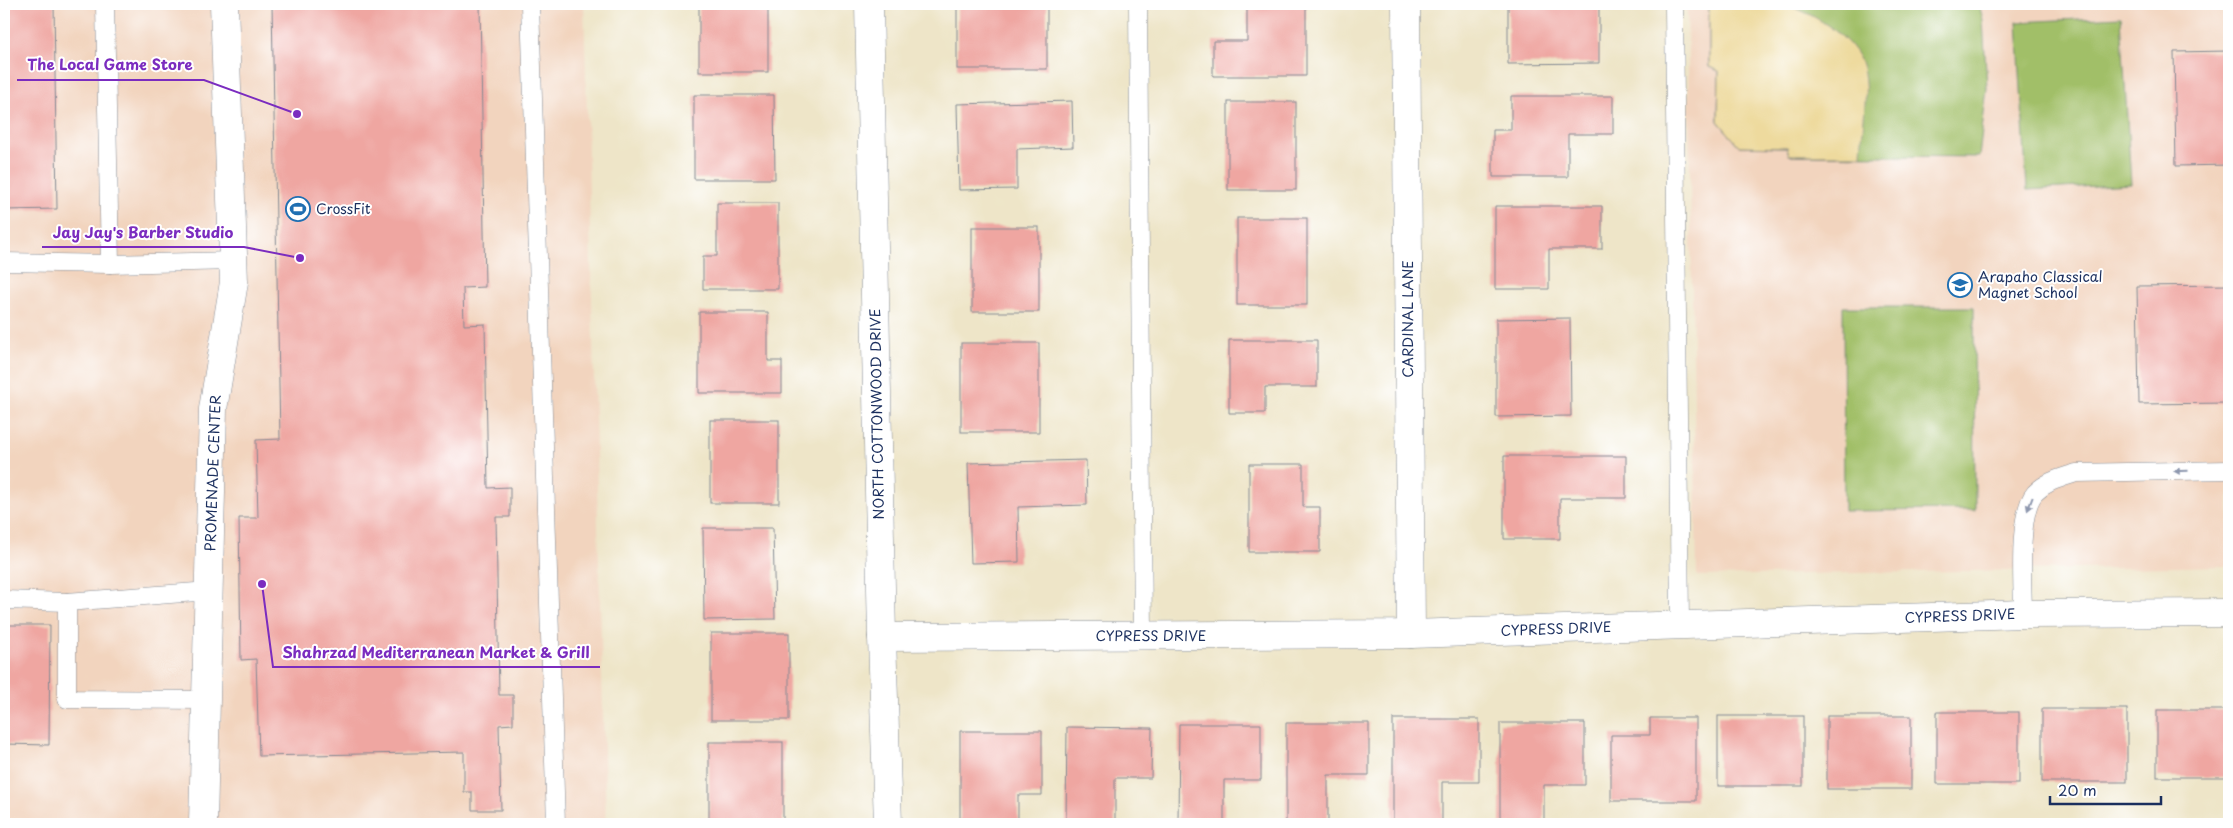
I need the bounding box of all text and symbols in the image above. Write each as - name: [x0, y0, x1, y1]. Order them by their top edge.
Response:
- callout: The Local Game Store: [17, 50, 204, 80]
- text: The Local Game Store: [27, 52, 193, 75]
- sports icon: CrossFit: [285, 196, 311, 222]
- place label: CrossFit: [316, 198, 371, 219]
- callout: Jay Jay's Barber Studio: [42, 217, 244, 247]
- text: Jay Jay's Barber Studio: [53, 220, 233, 243]
- street label: CARDINAL LANE: [1397, 260, 1418, 378]
- place label: Arapaho Classical Magnet School: [1978, 266, 2103, 303]
- school or university icon: Arapaho Classical Magnet School: [1947, 272, 1973, 298]
- street label: NORTH COTTONWOOD DRIVE: [864, 308, 889, 520]
- street label: PROMENADE CENTER: [199, 394, 226, 552]
- one-way arrow: [2172, 467, 2188, 475]
- one-way arrow: [2026, 497, 2034, 511]
- street label: CYPRESS DRIVE: [1904, 603, 2016, 628]
- street label: CYPRESS DRIVE: [1500, 616, 1612, 641]
- street label: CYPRESS DRIVE: [1096, 625, 1206, 646]
- callout: Shahrzad Mediterranean Market & Grill: [273, 637, 600, 667]
- text: Shahrzad Mediterranean Market & Grill: [282, 640, 590, 663]
- scale bar: [2050, 773, 2162, 805]
- text: 20 m: [2058, 778, 2097, 801]

